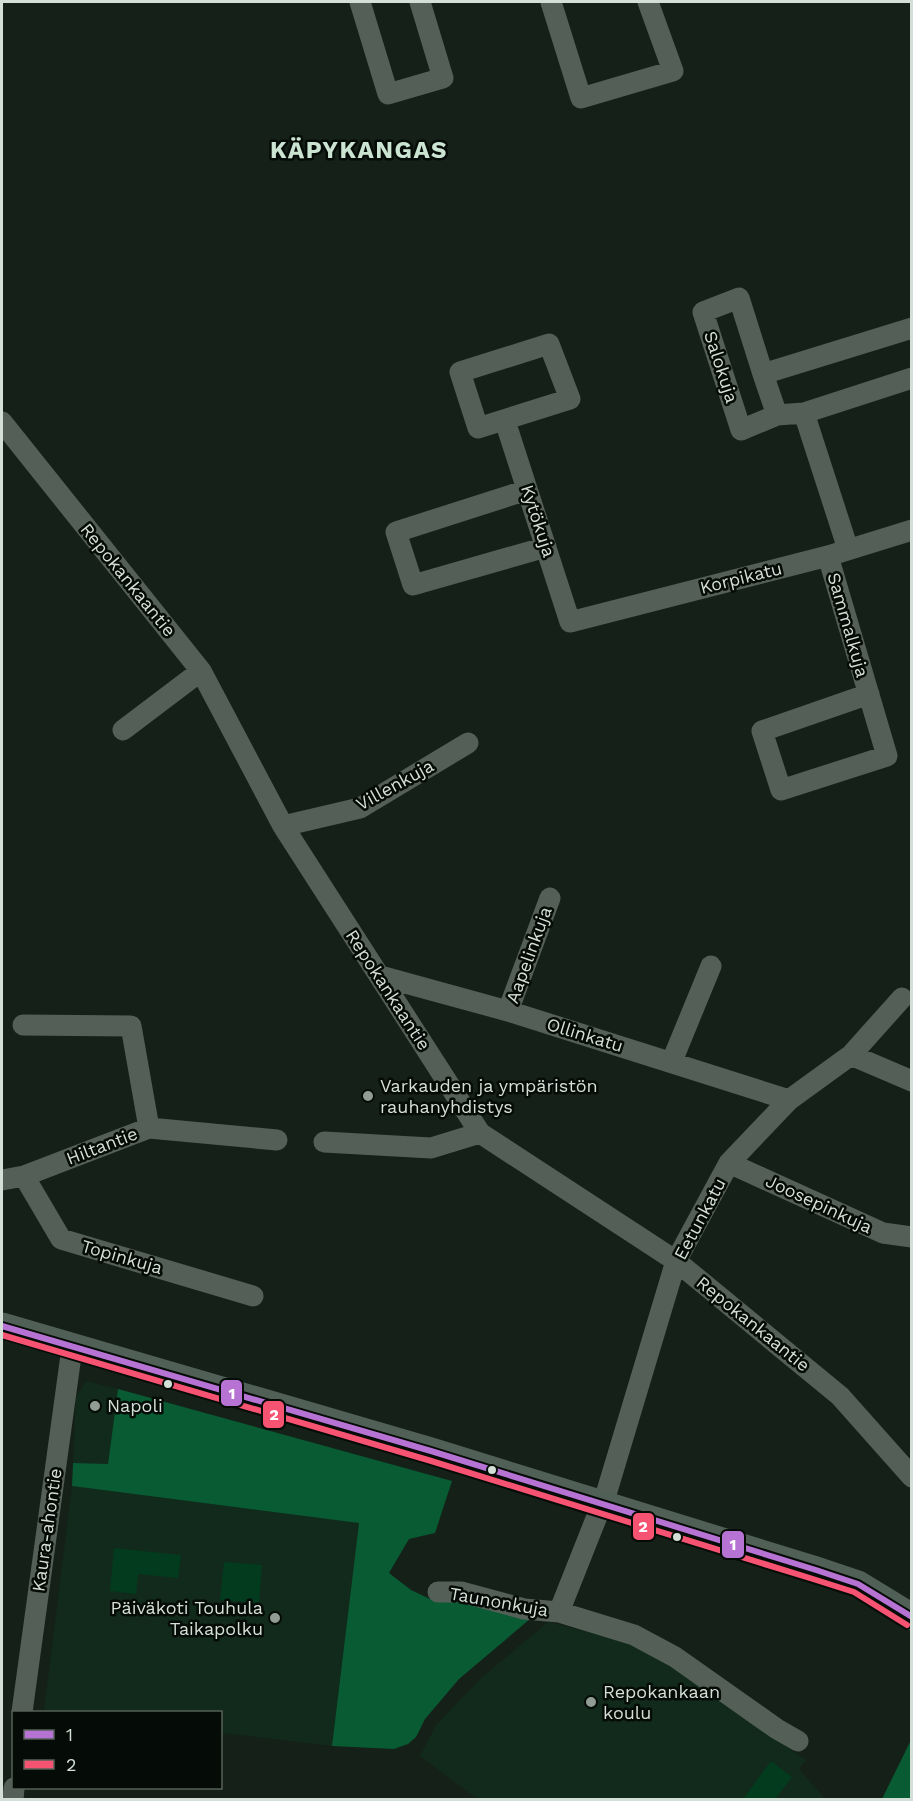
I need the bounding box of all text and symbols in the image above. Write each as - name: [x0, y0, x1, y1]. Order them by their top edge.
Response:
- district label: KÄPYKANGAS: [270, 136, 448, 164]
- street label: Salokuja: [700, 328, 743, 405]
- street label: Kytökuja: [517, 482, 560, 560]
- street label: Repokankaantie: [76, 519, 180, 641]
- street label: Korpikatu: [698, 557, 784, 598]
- street label: Sammalkuja: [824, 570, 873, 680]
- street label: Villenkuja: [352, 755, 437, 814]
- street label: Aapelinkuja: [501, 904, 556, 1006]
- street label: Repokankaantie: [342, 925, 435, 1054]
- street label: Ollinkatu: [544, 1013, 626, 1056]
- place label: Varkauden ja ympäristön rauhanyhdistys: [380, 1075, 598, 1117]
- marker: Varkauden ja ympäristön rauhanyhdistys: [361, 1089, 375, 1103]
- street label: Hiltantie: [63, 1122, 140, 1169]
- street label: Joosepinkuja: [763, 1170, 876, 1237]
- street label: Eetunkatu: [669, 1174, 730, 1263]
- street label: Topinkuja: [79, 1235, 165, 1278]
- street label: Repokankaantie: [692, 1272, 814, 1376]
- unlabelled marker: [162, 1378, 174, 1390]
- line badge: 1: [220, 1379, 243, 1407]
- text: 1: [229, 1384, 235, 1403]
- place label: Napoli: [107, 1395, 163, 1416]
- marker: Napoli: [88, 1399, 102, 1413]
- line badge: 2: [262, 1400, 285, 1429]
- text: 2: [269, 1405, 279, 1424]
- unlabelled marker: [486, 1464, 498, 1476]
- street label: Kaura-ahontie: [27, 1467, 66, 1593]
- line badge: 2: [632, 1512, 655, 1541]
- text: 2: [638, 1517, 648, 1536]
- line badge: 1: [721, 1530, 745, 1559]
- unlabelled marker: [671, 1531, 683, 1543]
- text: 1: [730, 1535, 736, 1554]
- street label: Taunonkuja: [448, 1583, 550, 1621]
- place label: Päiväkoti Touhula Taikapolku: [110, 1597, 263, 1639]
- marker: Päiväkoti Touhula Taikapolku: [268, 1611, 282, 1625]
- place label: Repokankaan koulu: [603, 1681, 720, 1723]
- marker: Repokankaan koulu: [584, 1695, 598, 1709]
- legend: [12, 1711, 222, 1789]
- text: 1: [66, 1724, 73, 1745]
- text: 2: [66, 1754, 77, 1775]

